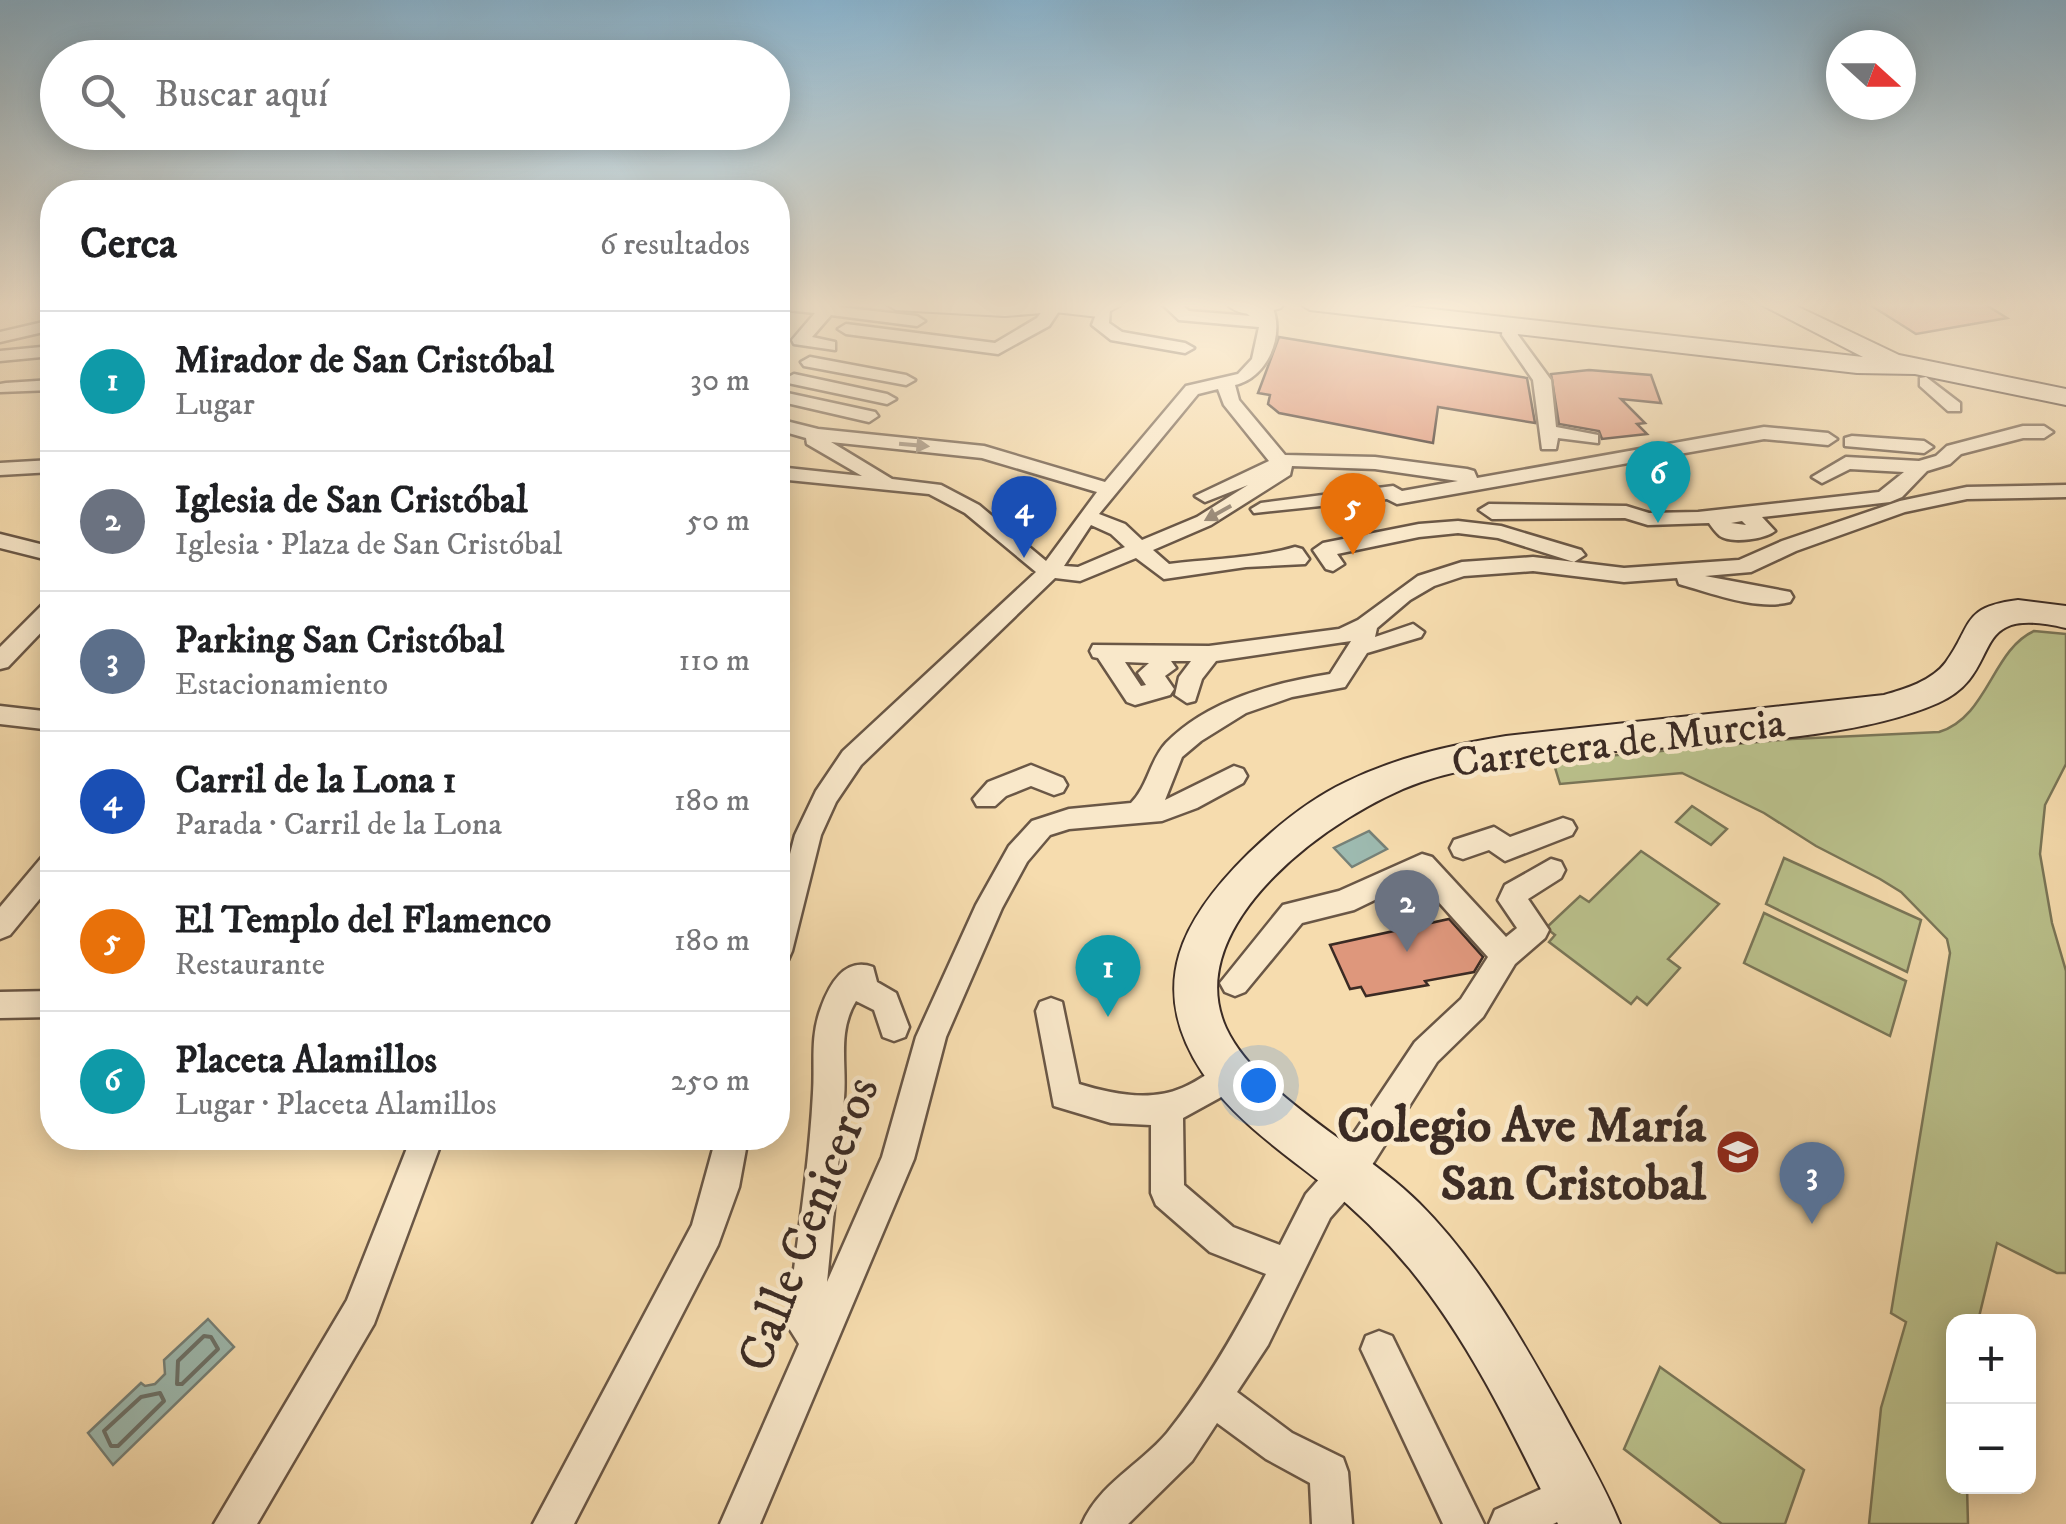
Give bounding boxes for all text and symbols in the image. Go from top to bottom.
north arrow [1826,30,1916,120]
search box [40,40,790,150]
icon: search [75,68,130,123]
text: Buscar aquí [155,71,328,119]
text: Cerca [80,219,177,271]
text: 6 resultados [600,225,750,265]
text: Mirador de San Cristóbal [175,337,554,385]
text: 1 [107,361,118,401]
text: 30 m [690,361,750,401]
text: Lugar [175,385,255,425]
one-way arrow [898,438,930,454]
pin: 6 [1626,440,1690,523]
pin: 5 [1320,472,1386,555]
pin: 4 [992,476,1056,558]
text: Iglesia de San Cristóbal [175,477,528,525]
text: 2 [105,501,120,541]
text: 50 m [686,501,750,541]
one-way arrow [1204,504,1232,522]
text: Iglesia · Plaza de San Cristóbal [175,525,562,565]
text: Parking San Cristóbal [175,617,504,665]
text: 3 [107,641,118,681]
text: 110 m [678,641,750,681]
text: Estacionamiento [175,665,388,705]
street label: Carretera de Murcia [1449,698,1788,790]
text: Carril de la Lona 1 [175,757,457,805]
text: 4 [103,781,122,821]
text: 180 m [674,781,750,821]
text: Parada · Carril de la Lona [175,805,502,845]
pin: 2 [1374,870,1440,952]
text: El Templo del Flamenco [175,897,551,945]
text: 5 [105,921,120,961]
text: 180 m [674,921,750,961]
pin: 1 [1076,934,1140,1017]
text: Restaurante [175,945,325,985]
text: Placeta Alamillos [175,1037,437,1085]
your location [1233,1060,1284,1111]
text: 6 [104,1061,121,1101]
text: 250 m [670,1061,750,1101]
street label: Calle Ceniceros [724,1068,894,1381]
text: Lugar · Placeta Alamillos [175,1085,497,1125]
place label: Colegio Ave María San Cristobal [1337,1095,1707,1216]
school or university icon: Colegio Ave María San Cristobal [1715,1129,1761,1175]
pin: 3 [1780,1142,1844,1224]
map controls [1946,1314,2036,1494]
button: + [1946,1314,2036,1404]
button: − [1946,1404,2036,1494]

